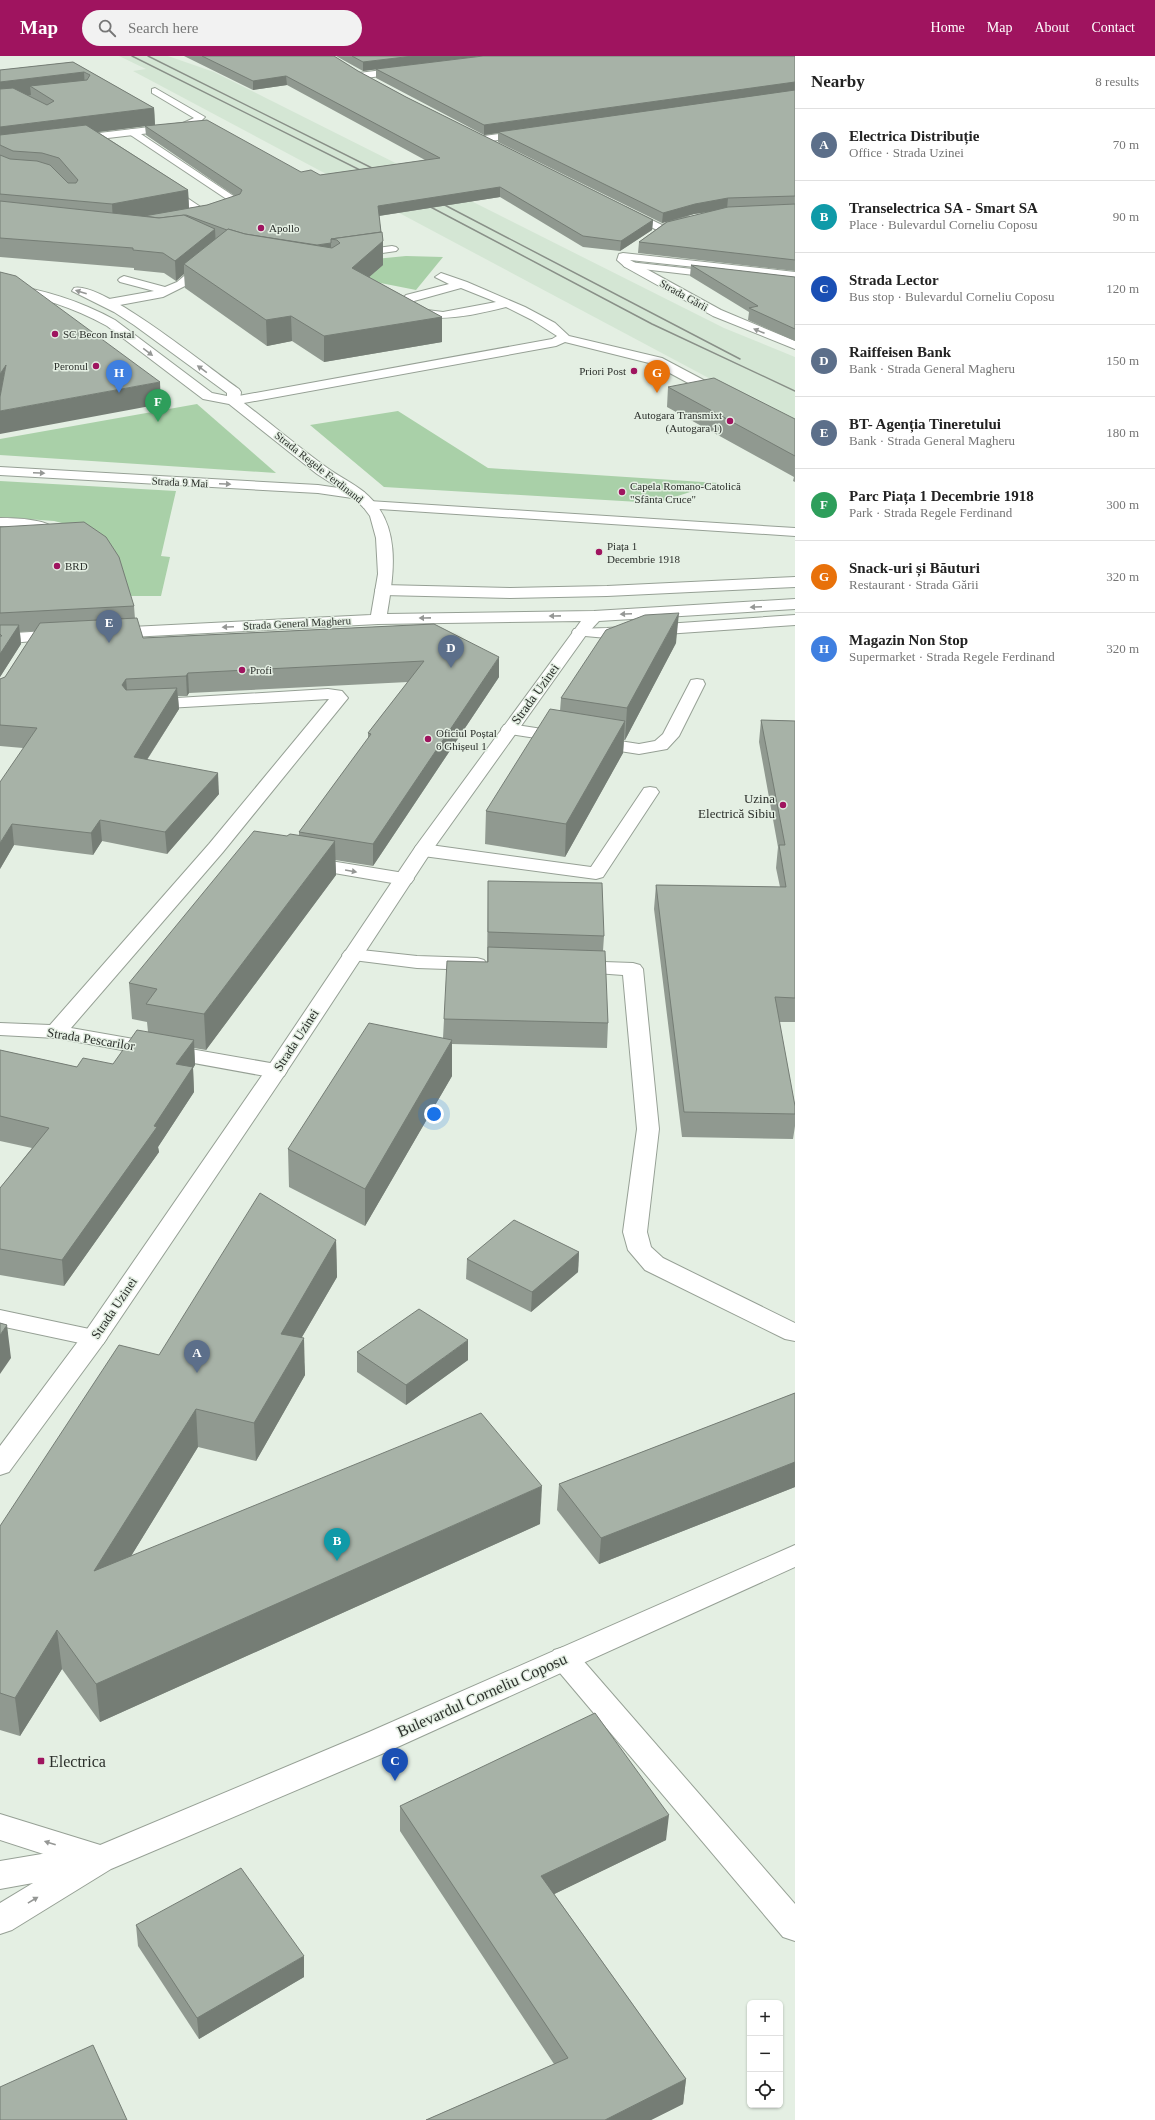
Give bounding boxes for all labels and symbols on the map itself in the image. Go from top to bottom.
place label: Apollo [269,222,300,234]
marker: Apollo [256,223,266,233]
street label: Strada Gării [658,277,710,313]
one-way arrow [75,289,87,295]
one-way arrow [752,327,764,333]
place label: SC Becon Instal [63,328,135,340]
marker: SC Becon Instal [50,329,60,339]
one-way arrow [143,347,154,356]
place label: Peronul [54,360,88,372]
pin: H [106,360,132,393]
pin: G [644,360,670,393]
marker: Peronul [91,361,101,371]
one-way arrow [197,365,207,373]
place label: Priori Post [579,365,626,377]
marker: Priori Post [629,366,639,376]
pin: F [145,389,171,422]
place label: Autogara Transmixt (Autogara 1) [634,409,722,435]
marker: Autogara Transmixt (Autogara 1) [725,416,735,426]
street label: Strada Regele Ferdinand [272,429,366,506]
one-way arrow [33,470,45,477]
street label: Strada 9 Mai [151,475,209,489]
place label: Capela Romano-Catolică "Sfânta Cruce" [630,480,741,505]
one-way arrow [219,481,231,488]
marker: Capela Romano-Catolică "Sfânta Cruce" [617,487,627,497]
place label: Piața 1 Decembrie 1918 [607,540,680,565]
marker: Piața 1 Decembrie 1918 [594,547,604,557]
place label: BRD [65,560,88,572]
marker: BRD [52,561,62,571]
one-way arrow [750,603,762,610]
pin: E [96,610,122,643]
one-way arrow [619,611,632,617]
one-way arrow [548,613,561,619]
street label: Strada General Magheru [243,614,352,632]
one-way arrow [418,615,431,621]
one-way arrow [222,623,234,630]
pin: D [438,635,464,668]
street label: Strada Uzinei [508,661,562,727]
place label: Profi [250,664,272,676]
marker: Profi [237,665,247,675]
place label: Oficiul Poștal 6 Ghișeul 1 [436,727,497,752]
marker: Oficiul Poștal 6 Ghișeul 1 [423,734,433,744]
place label: Uzina Electrică Sibiu [698,791,775,821]
marker: Uzina Electrică Sibiu [778,800,788,810]
one-way arrow [345,868,357,874]
street label: Strada Uzinei [270,1006,322,1074]
street label: Strada Pescarilor [46,1025,137,1053]
your location [424,1104,444,1124]
street label: Strada Uzinei [88,1274,140,1342]
pin: A [184,1340,210,1373]
pin: B [324,1528,350,1561]
street label: Bulevardul Corneliu Coposu [395,1650,570,1741]
pin: C [382,1748,408,1781]
place label: Electrica [49,1753,106,1770]
marker: Electrica [36,1756,46,1766]
one-way arrow [44,1840,56,1846]
one-way arrow [27,1896,39,1903]

